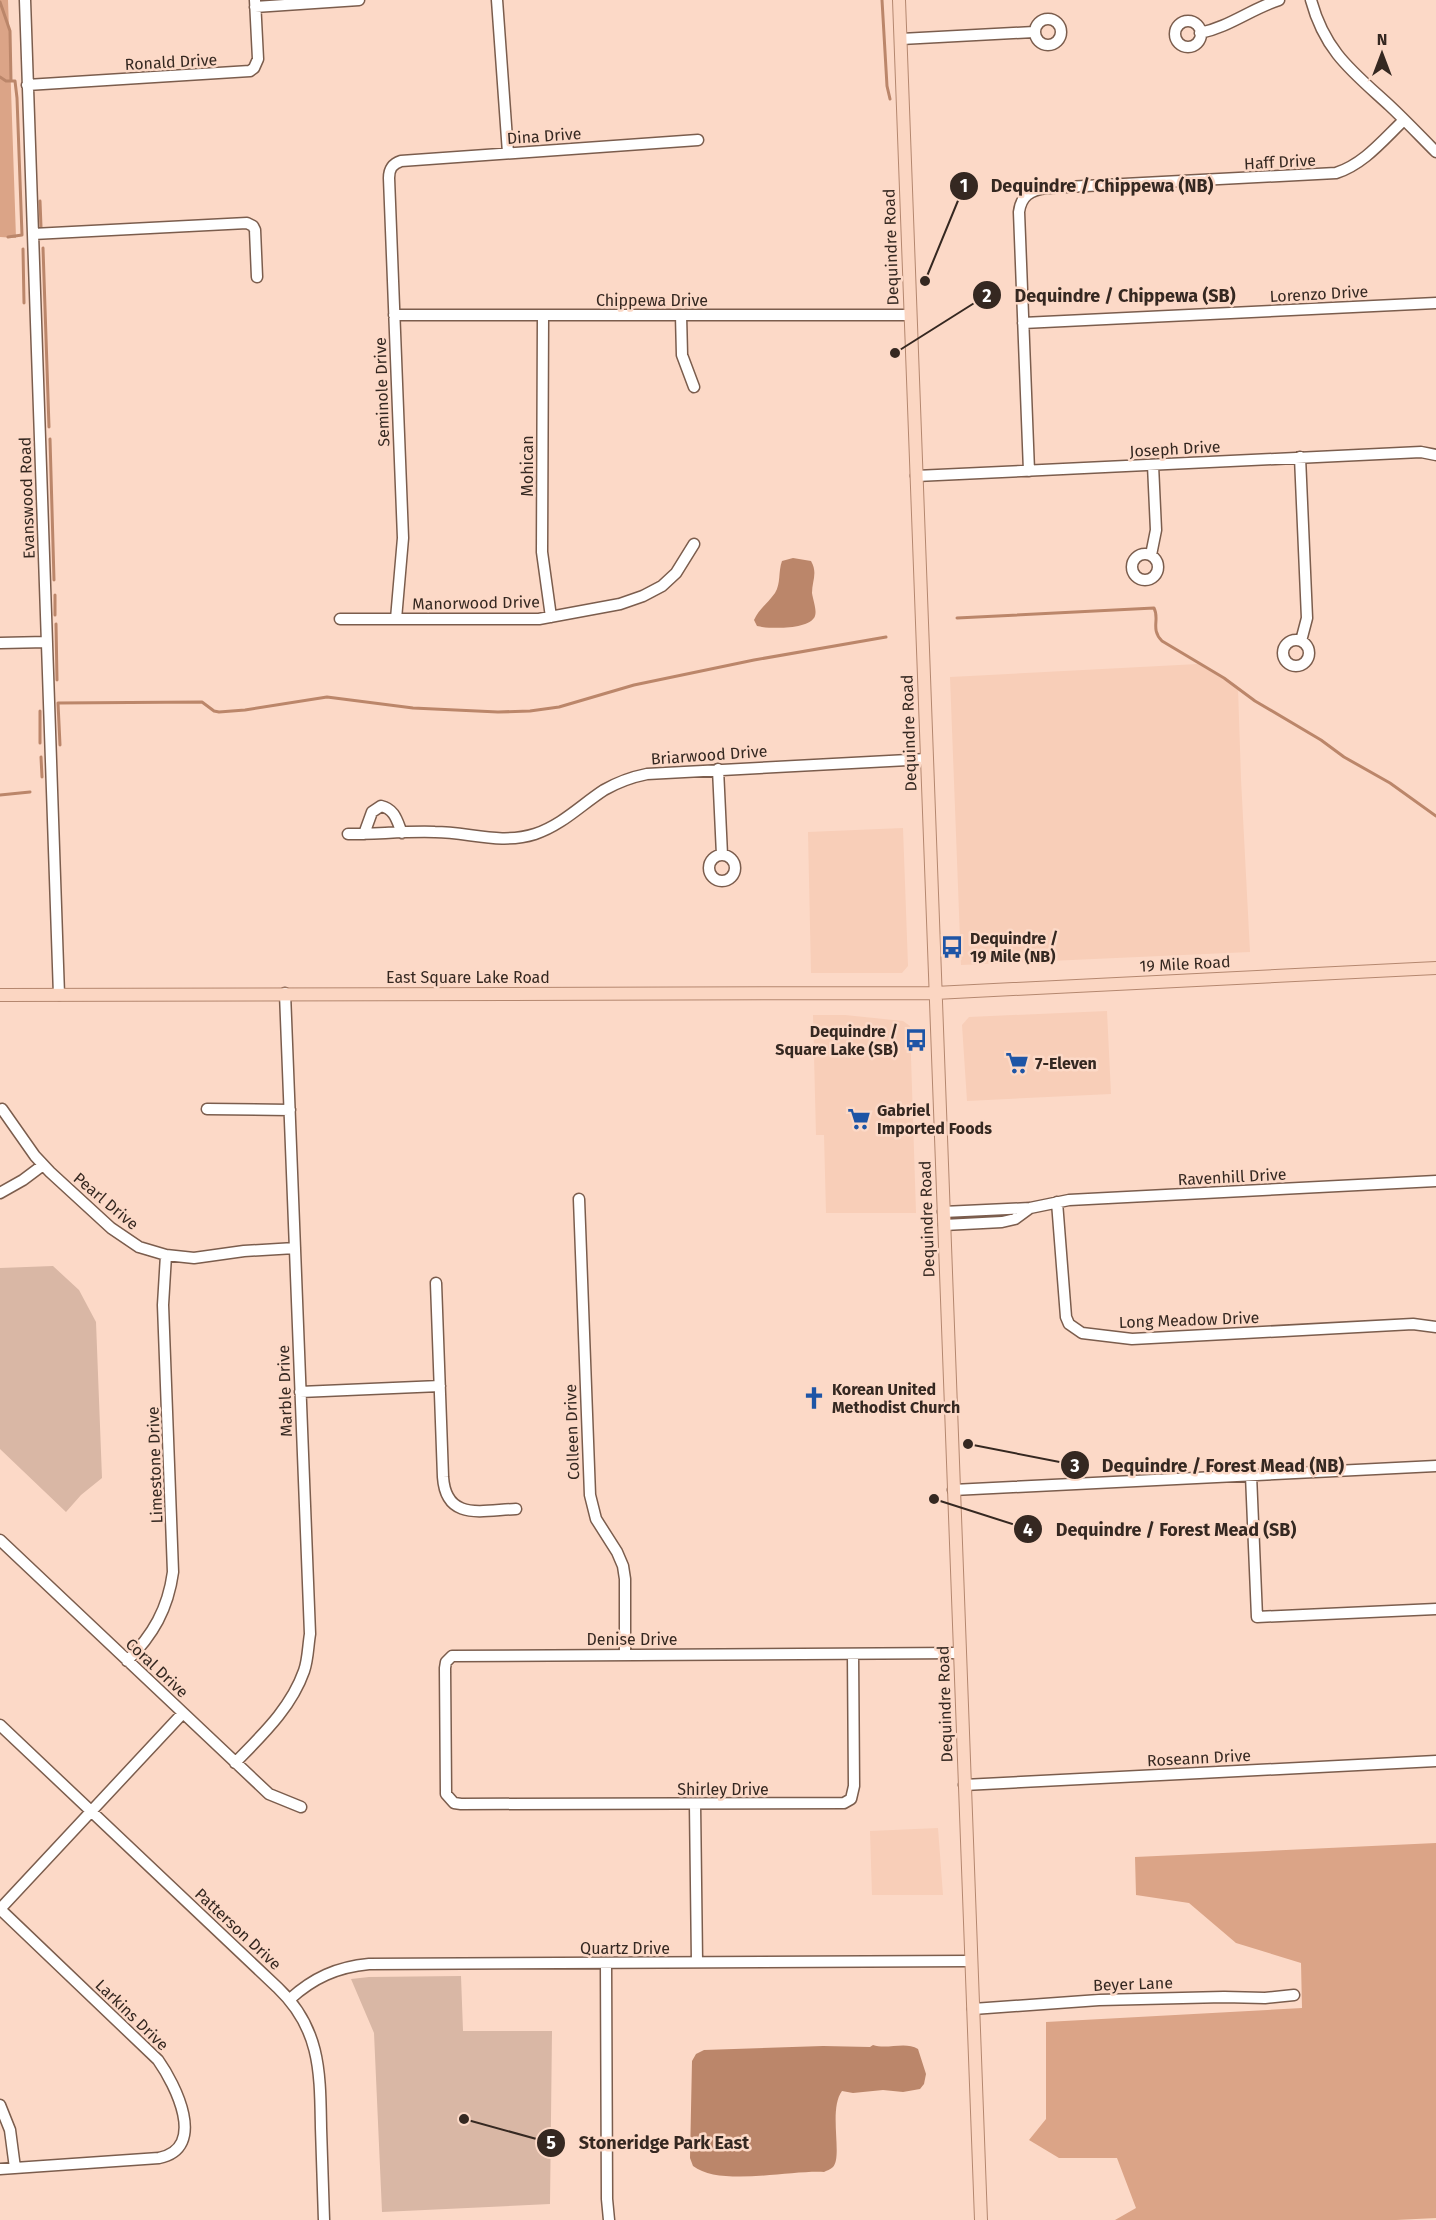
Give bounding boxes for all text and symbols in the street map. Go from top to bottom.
north arrow [1352,24,1412,84]
text: N [1377,30,1387,49]
street label: Ronald Drive [124,50,218,74]
street label: Dina Drive [506,124,582,148]
street label: Haff Drive [1244,151,1316,173]
callout: Dequindre / Chippewa (NB) [949,168,1226,204]
text: 1 [960,175,968,197]
text: Dequindre / Chippewa (NB) [991,175,1213,197]
street label: Dequindre Road [879,188,903,306]
callout: Dequindre / Chippewa (SB) [972,277,1247,313]
street label: Lorenzo Drive [1269,282,1369,306]
text: 2 [982,285,992,307]
text: Dequindre / Chippewa (SB) [1014,285,1236,307]
street label: Chippewa Drive [596,291,708,310]
street label: Seminole Drive [371,337,393,447]
street label: Mohican [518,435,537,497]
street label: Evanswood Road [15,437,39,559]
street label: Joseph Drive [1129,437,1221,461]
street label: Manorwood Drive [412,592,540,614]
street label: Dequindre Road [897,674,921,792]
street label: Briarwood Drive [650,741,768,769]
place label: Dequindre / 19 Mile (NB) [970,929,1058,966]
bus stop icon: Dequindre / 19 Mile (NB) [939,934,965,960]
street label: 19 Mile Road [1139,952,1231,976]
street label: East Square Lake Road [386,968,550,987]
place label: Dequindre / Square Lake (SB) [775,1022,898,1059]
bus stop icon: Dequindre / Square Lake (SB) [903,1027,929,1053]
supermarket icon: 7-Eleven [1004,1050,1030,1076]
place label: 7-Eleven [1035,1054,1097,1073]
place label: Gabriel Imported Foods [877,1101,992,1138]
supermarket icon: Gabriel Imported Foods [846,1106,872,1132]
street label: Dequindre Road [915,1160,939,1278]
street label: Ravenhill Drive [1177,1165,1287,1189]
street label: Pearl Drive [70,1168,142,1234]
street label: Long Meadow Drive [1118,1308,1260,1332]
street label: Marble Drive [274,1345,296,1437]
place label: Korean United Methodist Church [832,1380,960,1417]
street label: Colleen Drive [561,1384,583,1480]
church icon: Korean United Methodist Church [801,1385,827,1411]
street label: Limestone Drive [143,1406,167,1524]
callout: Dequindre / Forest Mead (NB) [1060,1447,1356,1483]
text: 3 [1069,1455,1080,1477]
text: Dequindre / Forest Mead (NB) [1102,1455,1344,1477]
callout: Dequindre / Forest Mead (SB) [1013,1511,1308,1547]
text: 4 [1023,1519,1033,1541]
text: Dequindre / Forest Mead (SB) [1056,1519,1296,1541]
street label: Denise Drive [587,1630,677,1649]
street label: Coral Drive [122,1634,192,1702]
street label: Dequindre Road [933,1645,957,1763]
street label: Roseann Drive [1147,1746,1251,1770]
street label: Shirley Drive [677,1780,769,1799]
street label: Patterson Drive [191,1884,285,1974]
street label: Quartz Drive [580,1939,670,1958]
street label: Beyer Lane [1093,1973,1173,1995]
street label: Larkins Drive [92,1976,172,2054]
callout: Stoneridge Park East [536,2125,761,2161]
text: 5 [546,2132,556,2154]
text: Stoneridge Park East [579,2132,750,2154]

